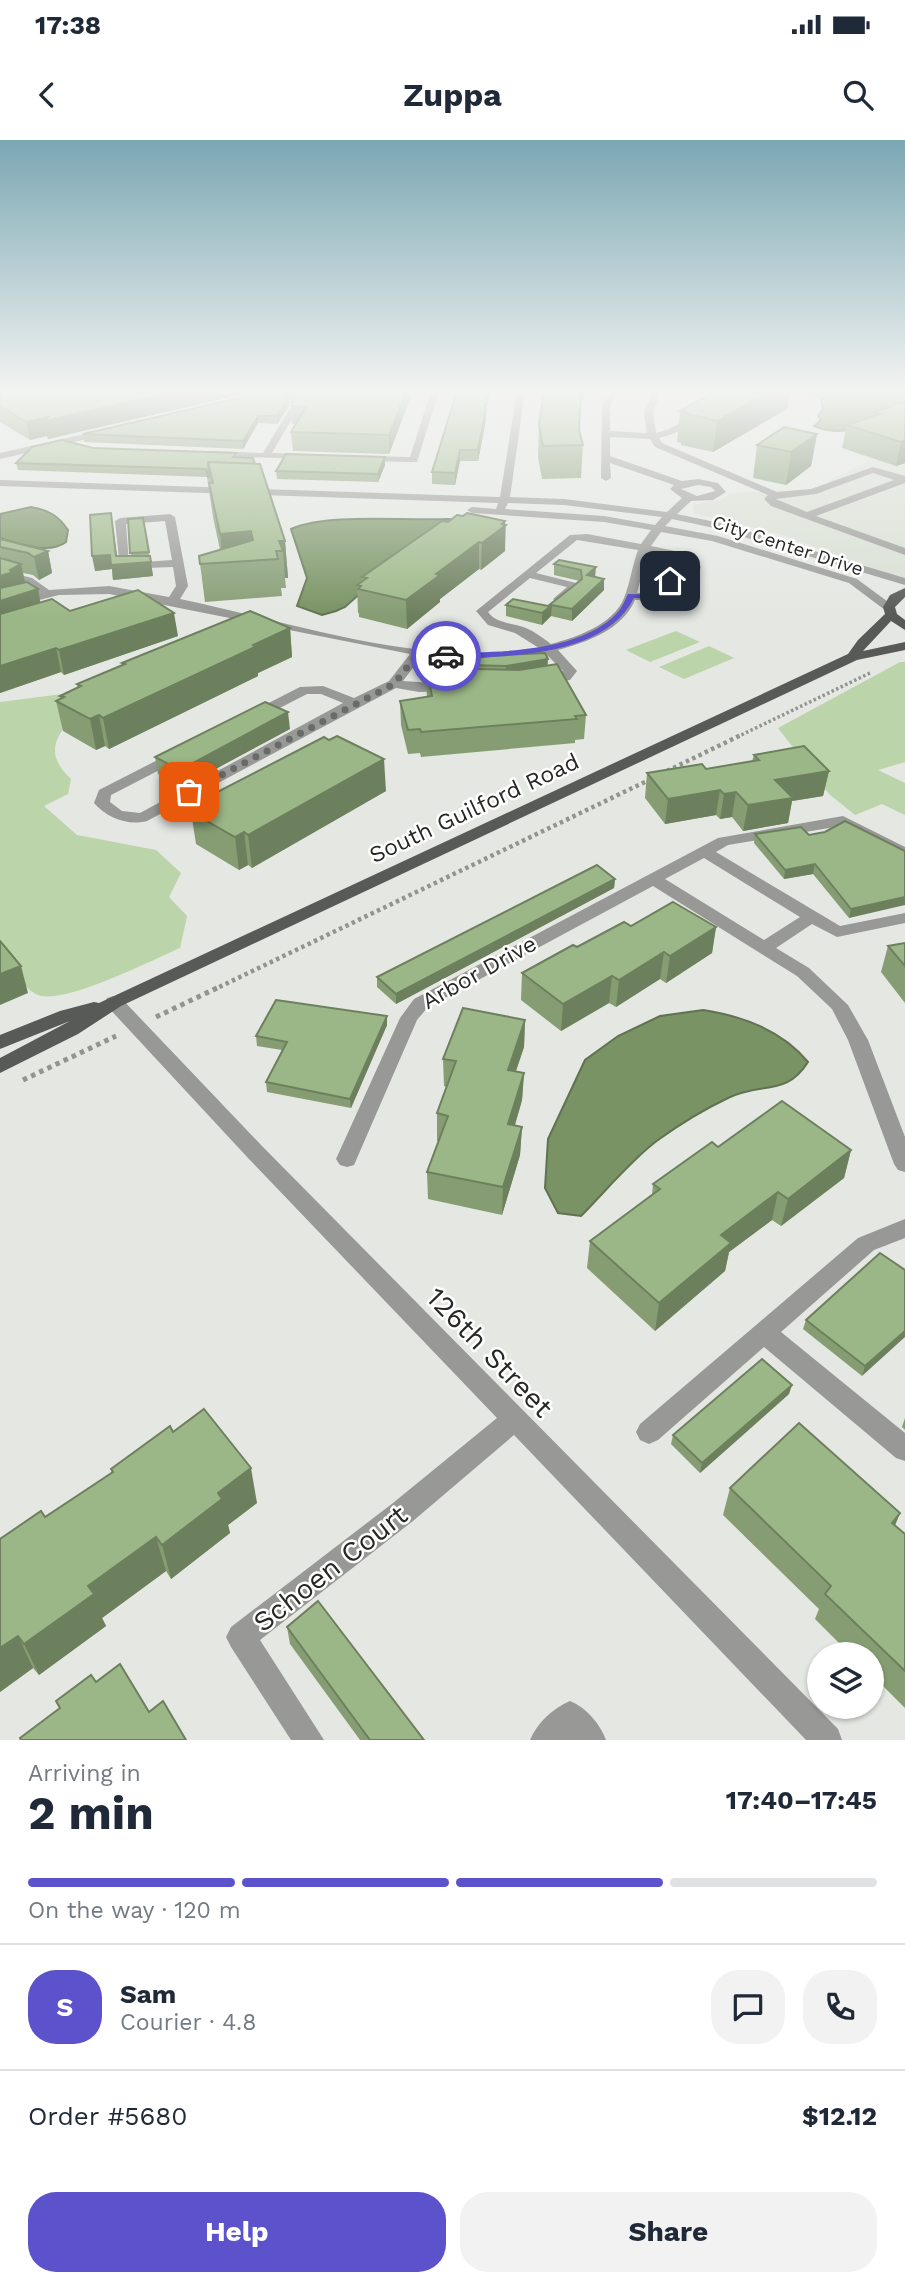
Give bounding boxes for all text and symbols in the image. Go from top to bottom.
text: 17:38 [35,10,101,40]
icon: back [28,76,66,114]
text: Zuppa [403,76,502,114]
icon: search [839,76,877,114]
street label: City Center Drive [709,510,866,581]
pin [640,551,700,611]
icon: home [651,562,689,600]
courier [411,621,481,691]
icon: car [427,637,465,675]
street label: South Guilford Road [365,748,583,869]
pin [159,762,219,822]
icon: bag [170,773,208,811]
street label: Arbor Drive [417,930,541,1015]
street label: 126th Street [420,1281,560,1424]
street label: Schoen Court [247,1498,414,1639]
map controls [807,1642,884,1719]
button: layers [807,1642,884,1719]
text: Arriving in [28,1760,141,1787]
text: 17:40–17:45 [726,1785,877,1815]
text: 2 min [28,1786,154,1840]
text: On the way · 120 m [28,1897,241,1924]
button: chat [711,1970,785,2044]
button: phone [803,1970,877,2044]
text: Sam [120,1979,176,2009]
text: S [57,1992,73,2022]
text: Courier · 4.8 [120,2009,256,2036]
text: Order #5680 [28,2101,187,2131]
text: $12.12 [802,2101,877,2131]
button: Help [28,2192,446,2272]
button: Share [460,2192,877,2272]

